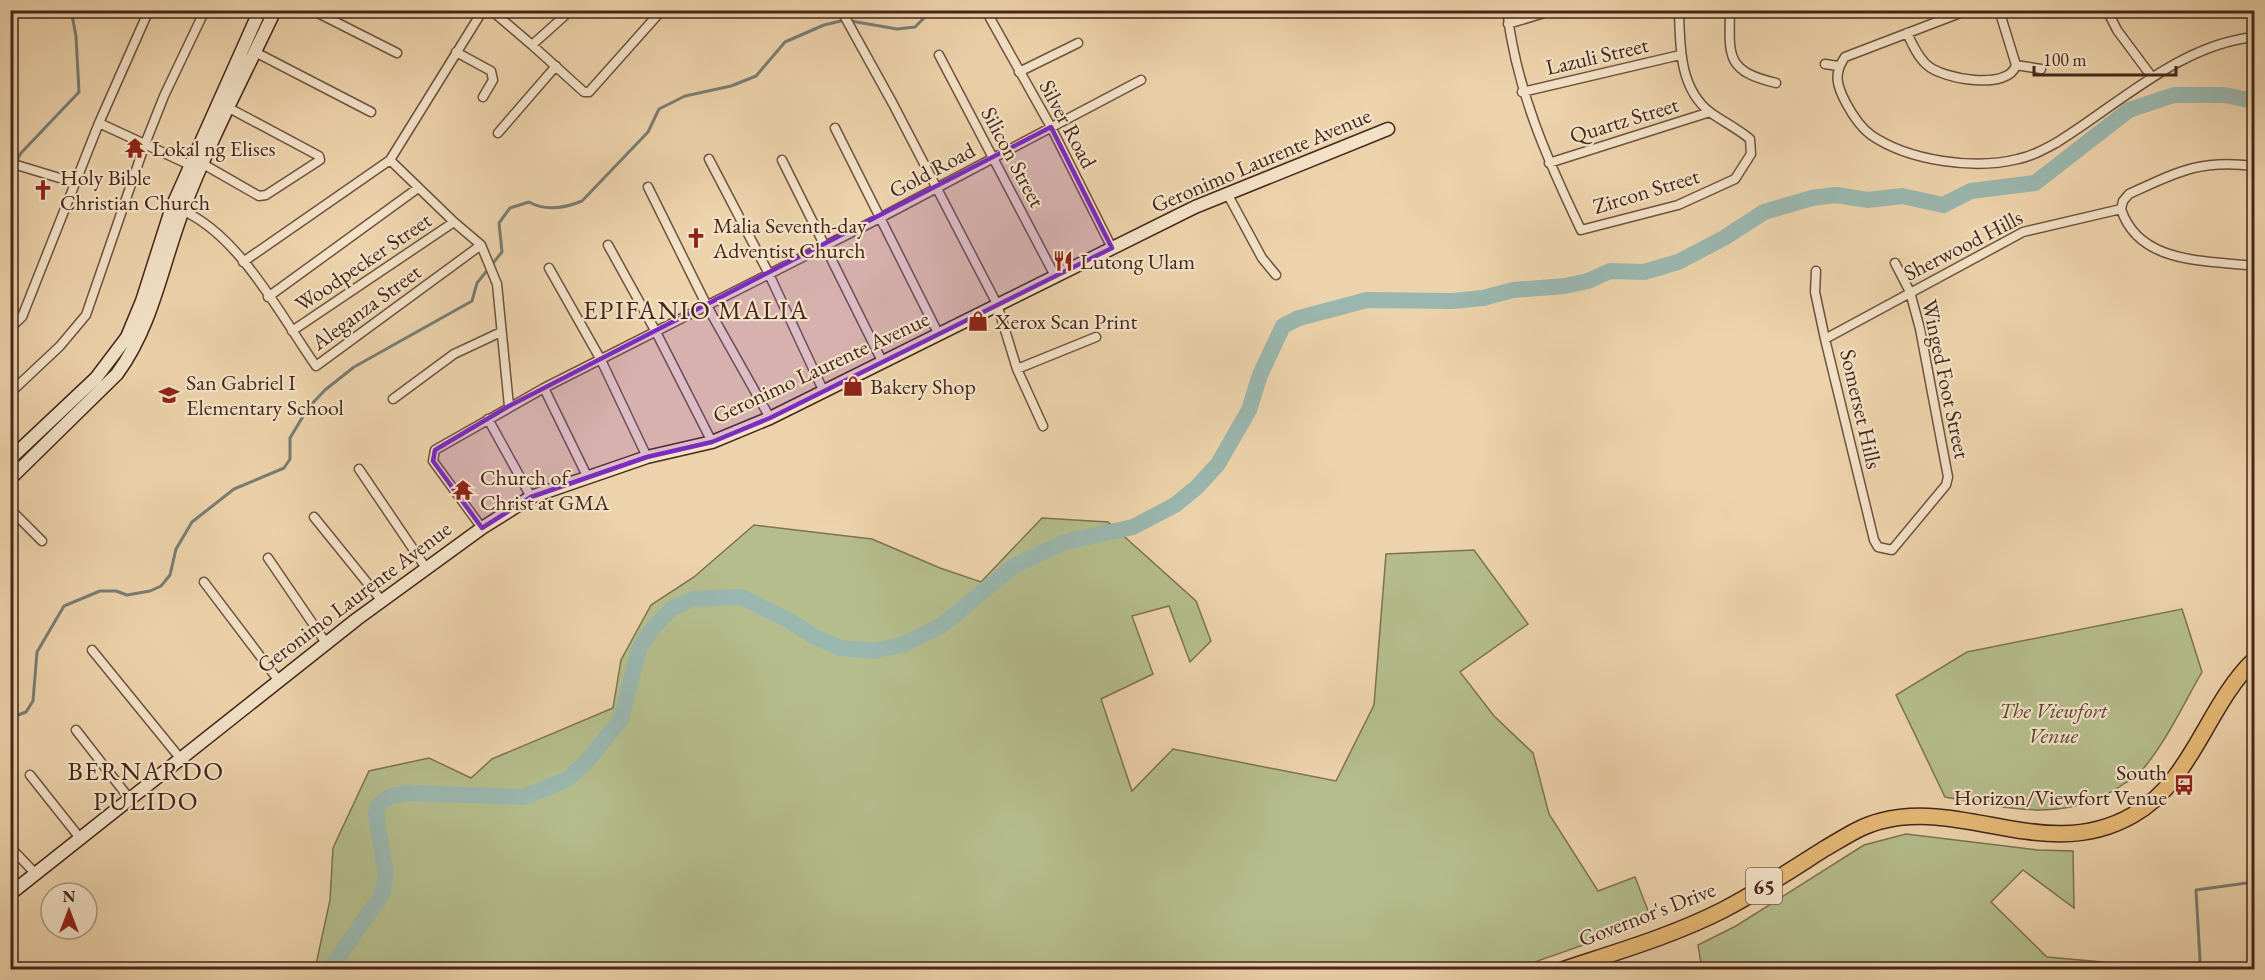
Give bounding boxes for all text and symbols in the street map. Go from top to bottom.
street label: Lazuli Street [1543,30,1651,82]
scale bar [2034,39,2176,77]
text: 100 m [2043,48,2087,71]
street label: Silver Road [1033,75,1104,174]
street label: Quartz Street [1566,90,1682,150]
street label: Geronimo Laurente Avenue [1147,100,1376,219]
street label: Silicon Street [974,102,1052,212]
place label: Lokal ng Elises [152,134,276,163]
street label: Gold Road [884,135,981,205]
temple icon: Lokal ng Elises [123,136,147,160]
street label: Zircon Street [1589,161,1703,221]
place label: Holy Bible Christian Church [60,163,210,217]
church icon: Holy Bible Christian Church [31,178,55,202]
street label: Sherwood Hills [1898,203,2028,287]
street label: Woodpecker Street [289,206,437,318]
place label: Malia Seventh-day Adventist Church [712,211,867,265]
church icon: Malia Seventh-day Adventist Church [684,226,708,250]
place label: Lutong Ulam [1080,247,1195,276]
restaurant icon: Lutong Ulam [1051,249,1075,273]
street label: Aleganza Street [305,257,427,357]
district label: EPIFANIO MALIA [583,293,809,327]
street label: Winged Foot Street [1915,297,1977,461]
street label: Geronimo Laurente Avenue [708,304,934,430]
place label: Xerox Scan Print [994,307,1138,336]
shop icon: Xerox Scan Print [966,309,990,333]
street label: Somerset Hills [1833,346,1889,472]
place label: San Gabriel I Elementary School [186,368,344,422]
place label: Bakery Shop [870,372,976,401]
shop icon: Bakery Shop [841,374,865,398]
school or university icon: San Gabriel I Elementary School [157,383,181,407]
place label: Church of Christ at GMA [480,463,610,517]
temple icon: Church of Christ at GMA [451,478,475,502]
street label: Geronimo Laurente Avenue [251,514,457,680]
park label: The Viewfort Venue [1999,696,2109,750]
district label: BERNARDO PULIDO [67,754,225,818]
place label: South Horizon/Viewfort Venue [1954,758,2167,812]
bus stop icon: South Horizon/Viewfort Venue [2172,773,2196,797]
road number: 65 [1746,868,1782,904]
street label: Governor's Drive [1574,874,1720,953]
north arrow [39,881,99,941]
text: N [63,886,76,907]

